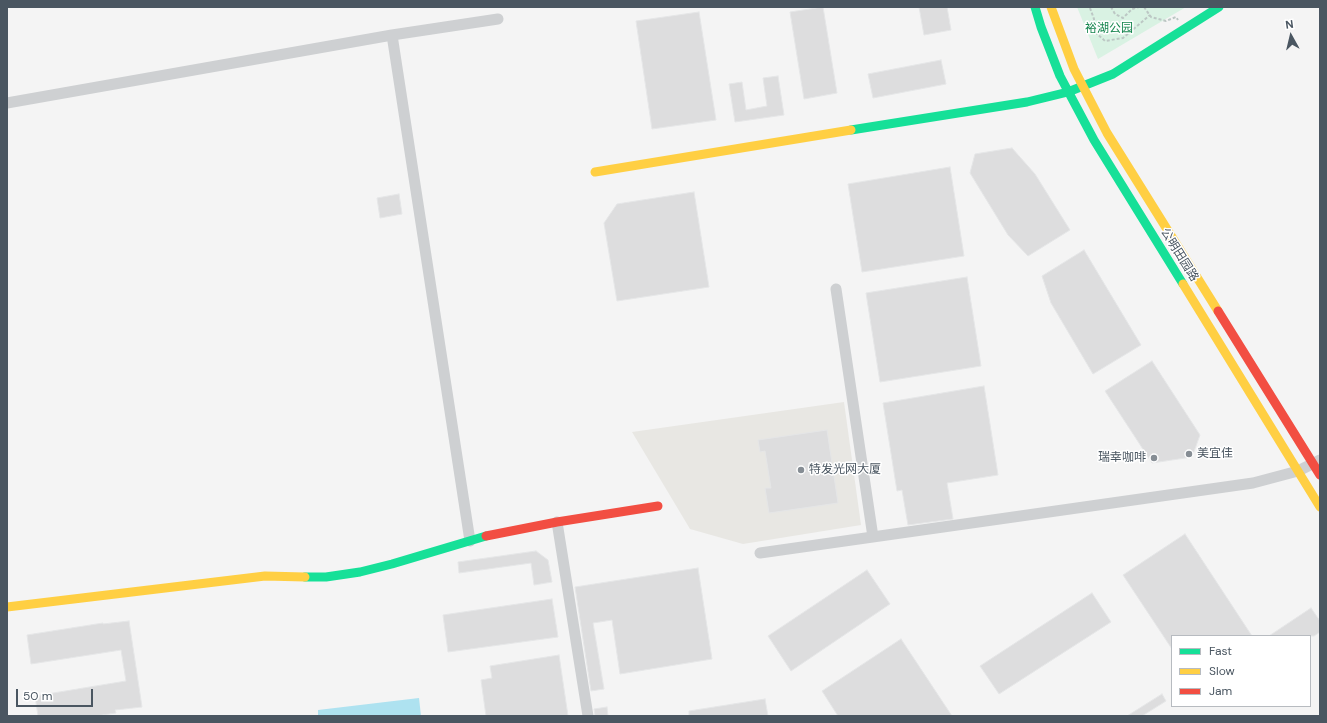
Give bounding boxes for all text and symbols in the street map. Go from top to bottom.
north arrow [1271,16,1311,56]
text: N [1284,17,1294,32]
park label: 裕湖公园 [1085,22,1133,36]
street label: 公明田园路 [1157,226,1201,284]
place label: 美宜佳 [1197,447,1233,461]
marker: 美宜佳 [1184,449,1194,459]
place label: 瑞幸咖啡 [1098,451,1146,465]
marker: 瑞幸咖啡 [1149,453,1159,463]
place label: 特发光网大厦 [809,463,881,477]
marker: 特发光网大厦 [796,465,806,475]
legend [1171,635,1311,707]
text: Fast [1209,643,1232,659]
text: Slow [1209,663,1235,679]
scale bar [18,681,95,707]
text: Jam [1209,683,1232,699]
text: 50 m [23,688,52,704]

